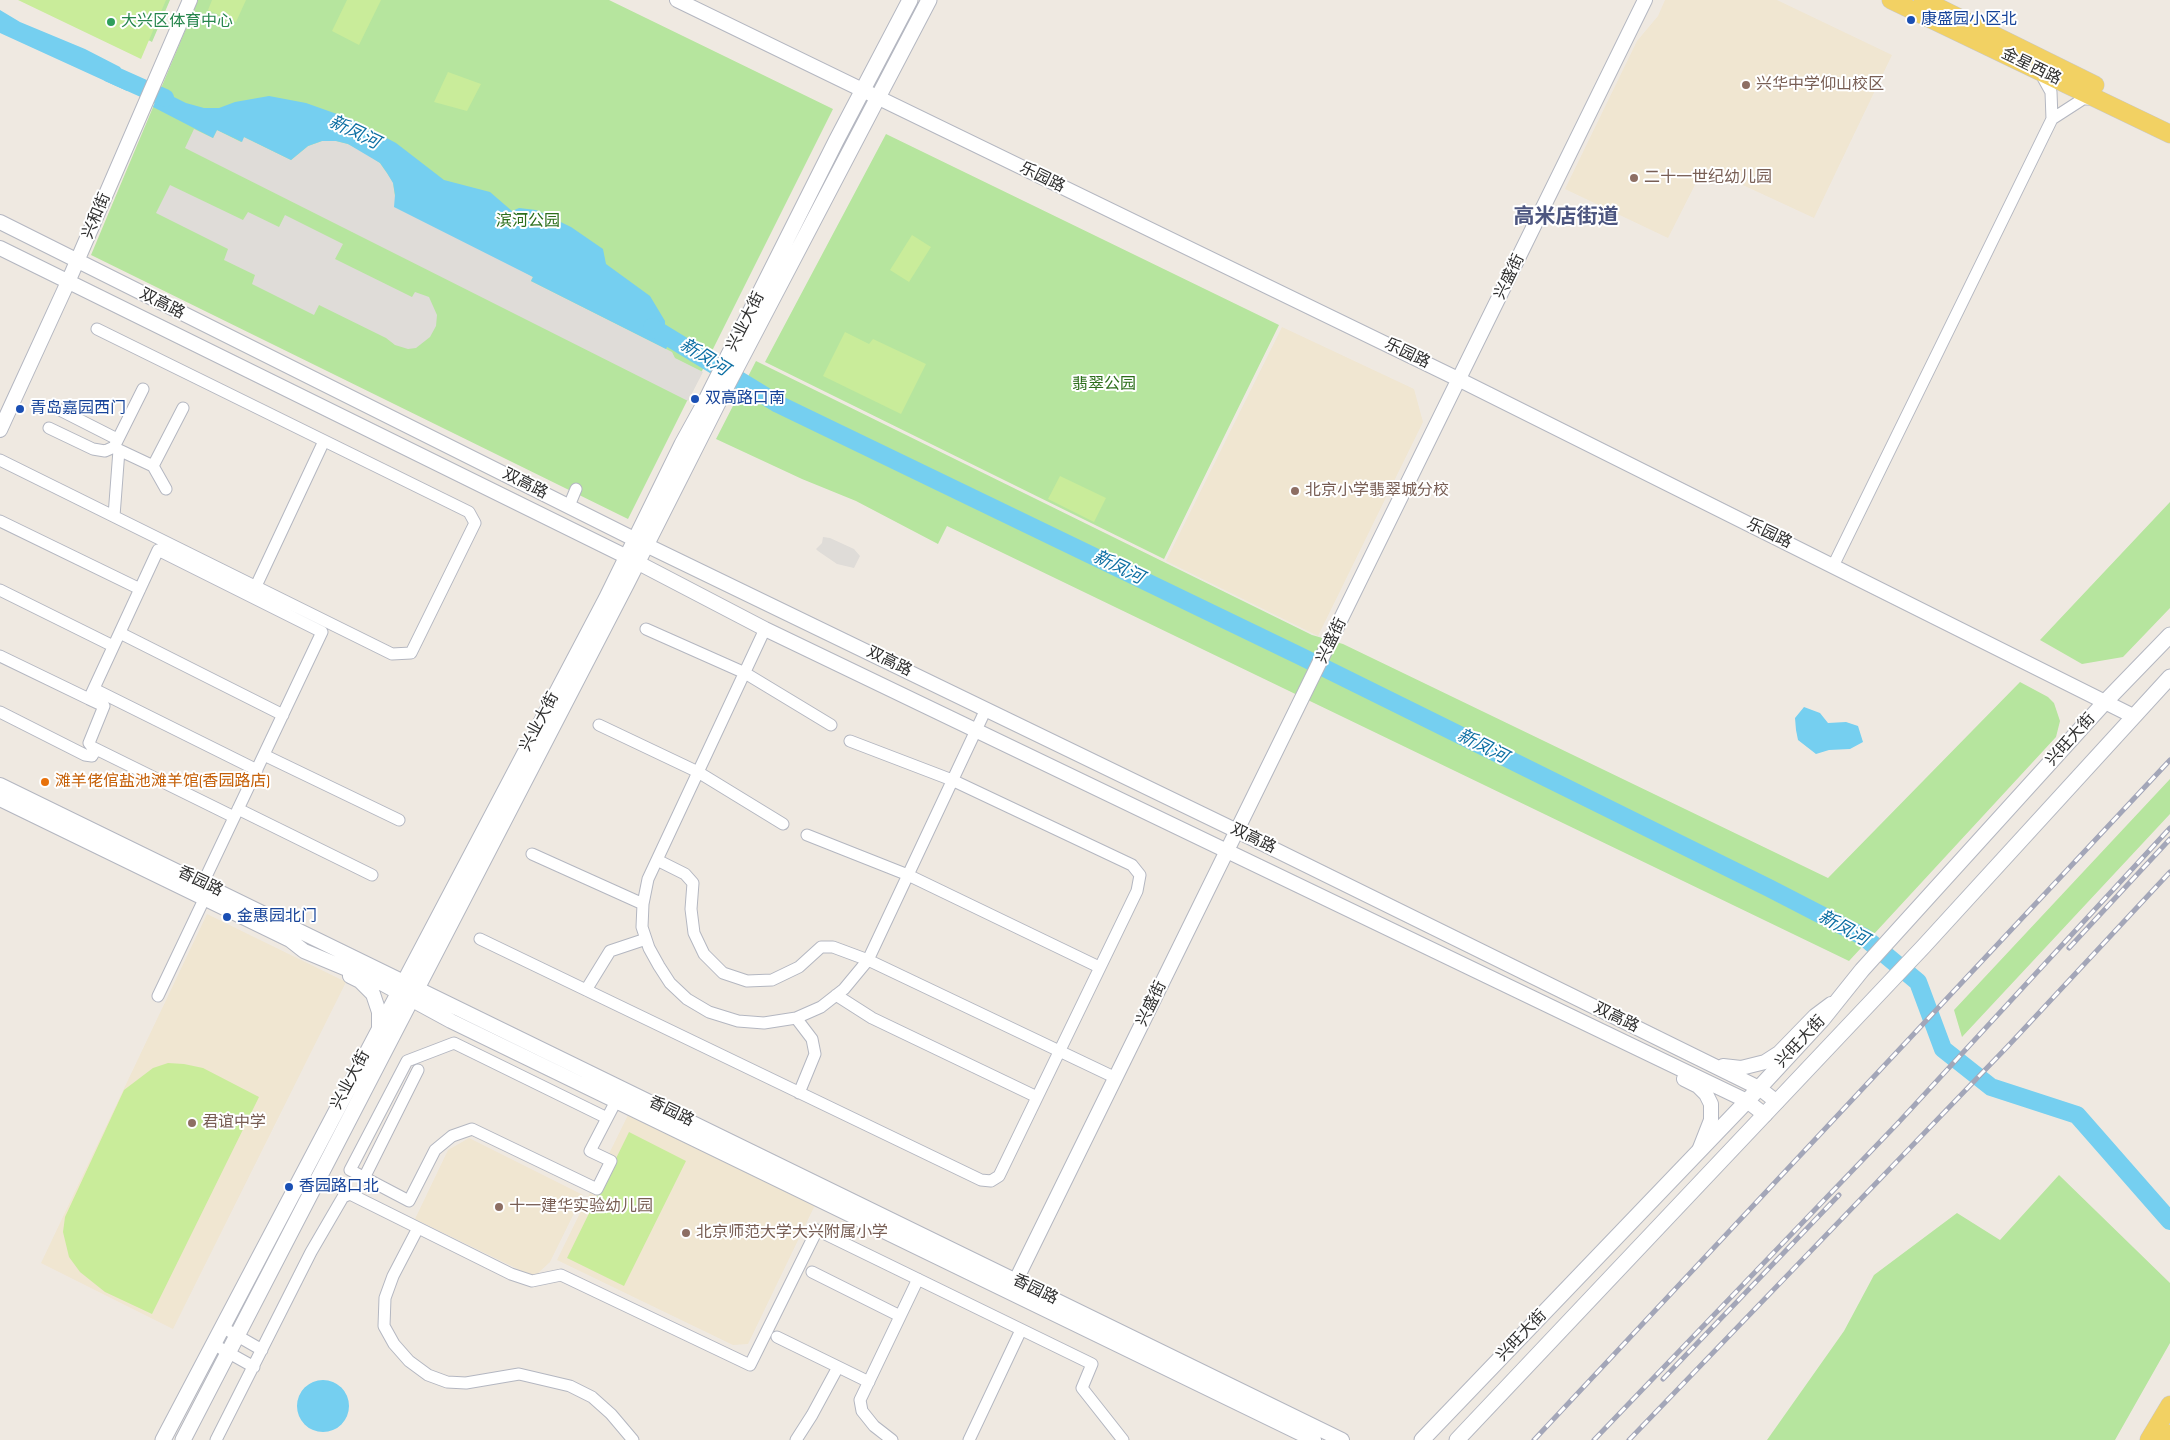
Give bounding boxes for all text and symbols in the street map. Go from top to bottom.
place label: 康盛园小区北 [1921,10,2017,30]
place label: 大兴区体育中心 [121,12,233,32]
marker: 康盛园小区北 [1905,14,1917,26]
marker: 大兴区体育中心 [105,16,117,28]
street label: 金星西路 [1998,44,2064,90]
place label: 兴华中学仰山校区 [1756,75,1884,95]
marker: 兴华中学仰山校区 [1740,79,1752,91]
water label: 新凤河 [325,111,383,155]
street label: 乐园路 [1016,159,1068,197]
place label: 二十一世纪幼儿园 [1644,168,1772,188]
marker: 二十一世纪幼儿园 [1628,172,1640,184]
street label: 兴和街 [79,190,115,242]
district label: 高米店街道 [1514,205,1618,231]
park label: 滨河公园 [496,212,560,232]
street label: 兴盛街 [1491,251,1529,303]
street label: 双高路 [136,285,188,323]
street label: 兴业大街 [723,289,769,355]
water label: 新凤河 [675,335,733,381]
street label: 乐园路 [1381,335,1433,373]
park label: 翡翠公园 [1072,375,1136,395]
place label: 双高路口南 [705,389,785,409]
marker: 双高路口南 [689,393,701,405]
place label: 青岛嘉园西门 [30,399,126,419]
marker: 青岛嘉园西门 [14,403,26,415]
street label: 双高路 [499,465,551,503]
place label: 北京小学翡翠城分校 [1305,481,1449,501]
marker: 北京小学翡翠城分校 [1289,485,1301,497]
street label: 乐园路 [1743,515,1795,553]
water label: 新凤河 [1089,546,1147,590]
street label: 兴盛街 [1313,615,1351,667]
street label: 双高路 [863,643,915,681]
street label: 兴业大街 [517,689,563,755]
street label: 兴旺大街 [2042,710,2100,770]
water label: 新凤河 [1453,725,1511,769]
place label: 滩羊佬倌盐池滩羊馆(香园路店) [55,772,270,792]
marker: 滩羊佬倌盐池滩羊馆(香园路店) [39,776,51,788]
street label: 双高路 [1227,820,1279,858]
street label: 香园路 [174,863,226,901]
water label: 新凤河 [1814,906,1872,952]
place label: 金惠园北门 [237,907,317,927]
marker: 金惠园北门 [221,911,233,923]
street label: 兴盛街 [1133,978,1171,1030]
street label: 双高路 [1590,999,1642,1037]
street label: 兴旺大街 [1772,1012,1830,1072]
street label: 兴业大街 [328,1047,374,1113]
street label: 香园路 [645,1093,697,1131]
place label: 君谊中学 [202,1113,266,1133]
marker: 君谊中学 [186,1117,198,1129]
place label: 香园路口北 [299,1177,379,1197]
marker: 香园路口北 [283,1181,295,1193]
place label: 十一建华实验幼儿园 [509,1197,653,1217]
marker: 十一建华实验幼儿园 [493,1201,505,1213]
place label: 北京师范大学大兴附属小学 [696,1223,888,1243]
marker: 北京师范大学大兴附属小学 [680,1227,692,1239]
street label: 香园路 [1009,1271,1061,1309]
street label: 兴旺大街 [1493,1306,1551,1366]

